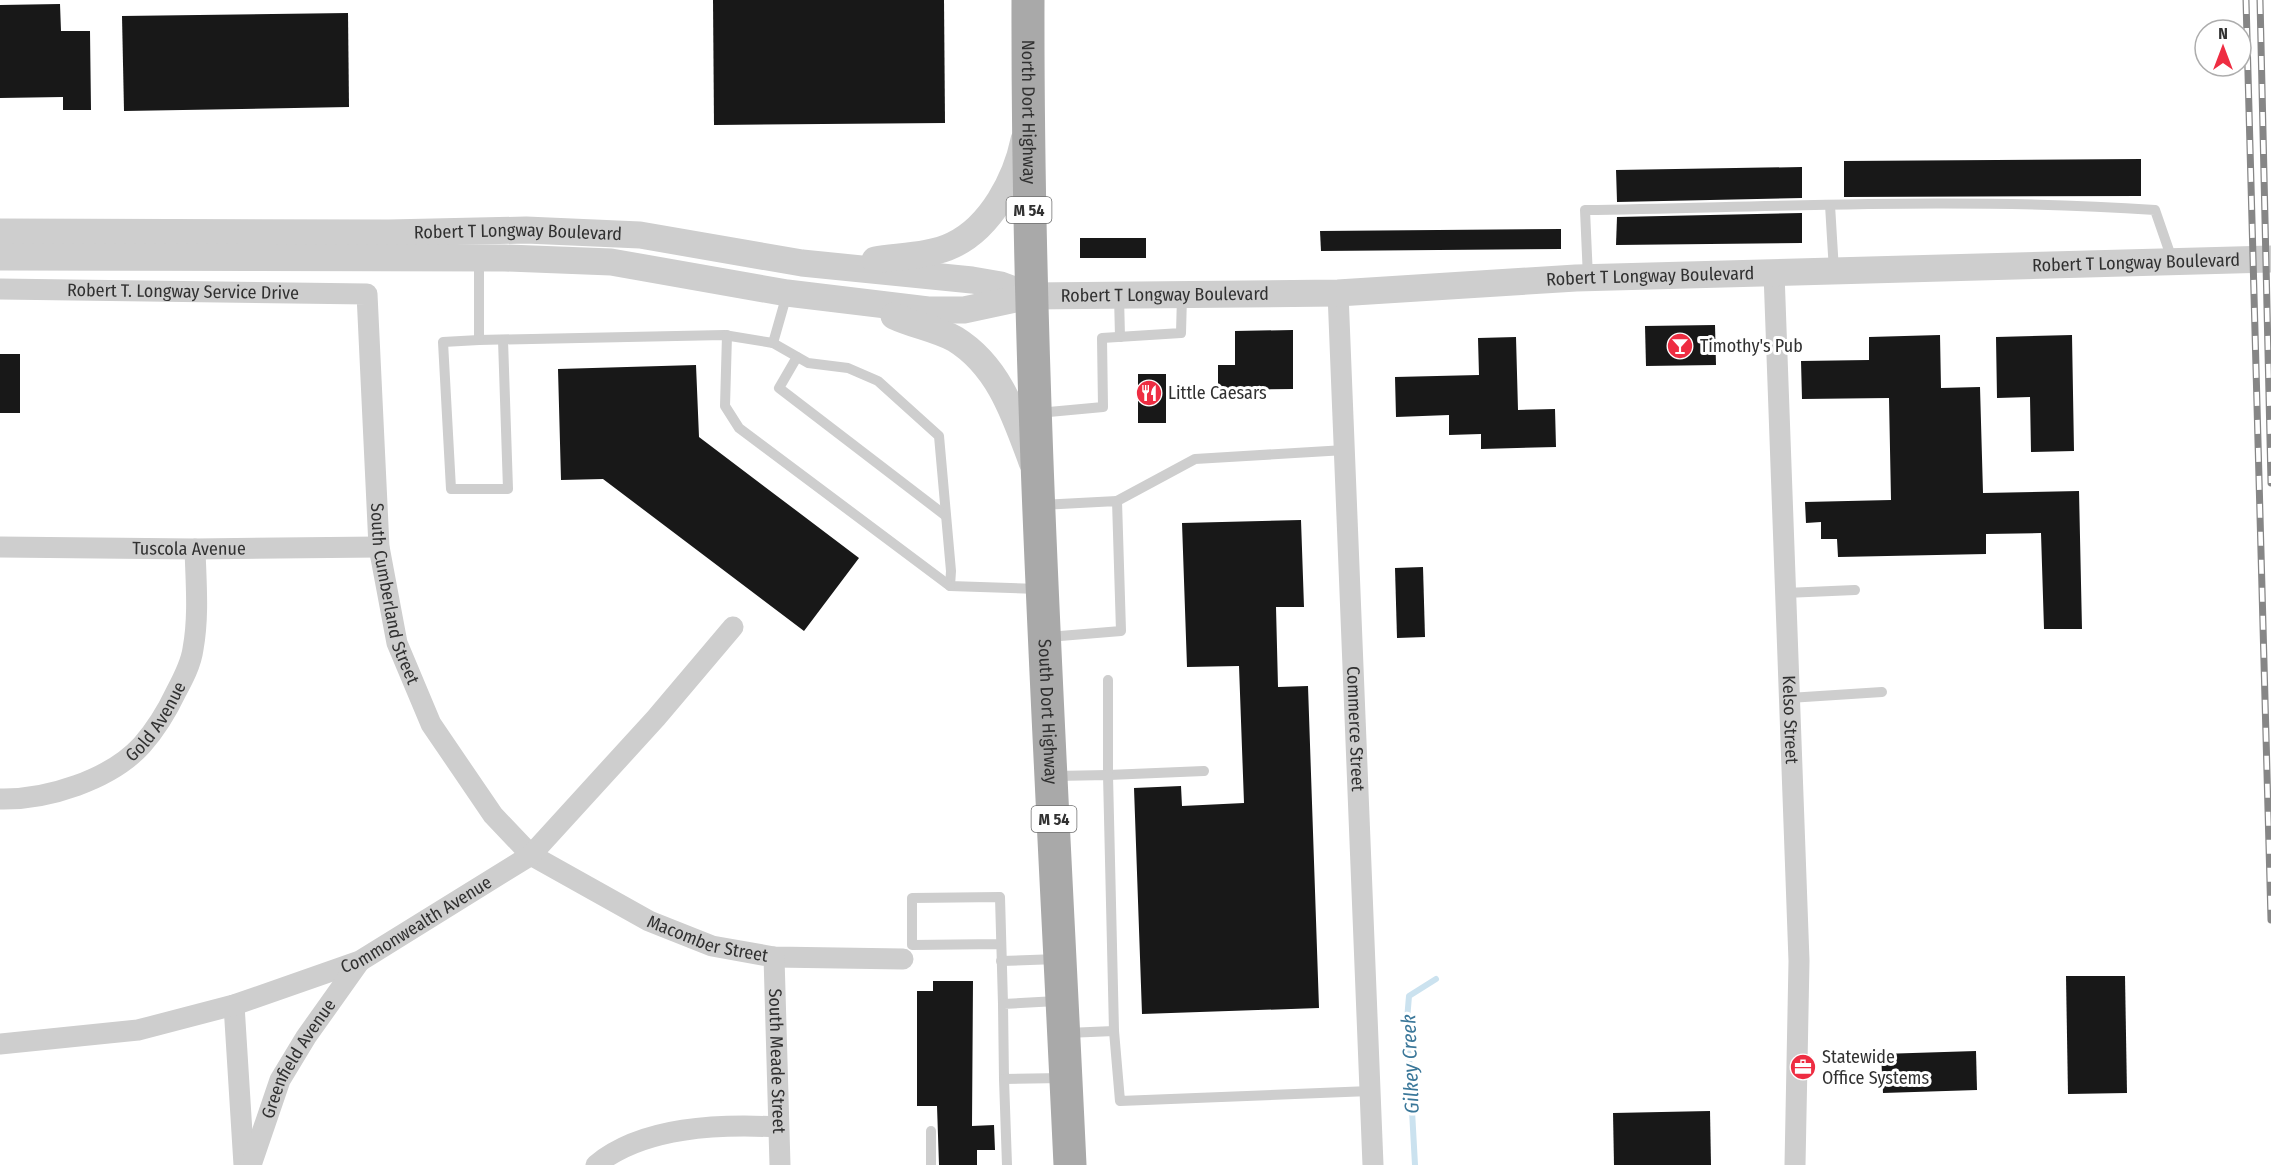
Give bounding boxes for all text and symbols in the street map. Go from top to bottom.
north arrow [2193,18,2253,78]
text: N [2218,24,2228,43]
street label: North Dort Highway [1017,40,1040,184]
road number: M 54 [1006,197,1052,223]
street label: Robert T Longway Boulevard [414,219,622,245]
street label: Robert T Longway Boulevard [2032,249,2240,277]
street label: Robert T Longway Boulevard [1546,262,1755,291]
street label: Robert T. Longway Service Drive [67,279,299,304]
street label: Robert T Longway Boulevard [1061,283,1269,307]
bar icon: Timothy's Pub [1665,331,1695,361]
place label: Timothy's Pub [1700,335,1803,357]
restaurant icon: Little Caesars [1134,378,1164,408]
place label: Little Caesars [1168,382,1267,404]
street label: South Cumberland Street [366,502,424,688]
street label: Tuscola Avenue [132,537,246,560]
street label: South Dort Highway [1033,639,1062,785]
street label: Commerce Street [1342,666,1369,792]
street label: Kelso Street [1778,675,1803,765]
street label: Gold Avenue [121,678,191,766]
road number: M 54 [1032,806,1076,832]
street label: Commonwealth Avenue [338,871,496,978]
street label: Macomber Street [644,910,770,967]
street label: South Meade Street [764,988,790,1134]
street label: Greenfield Avenue [257,995,341,1121]
water label: Gilkey Creek [1396,1014,1424,1114]
place label: Statewide Office Systems [1822,1046,1929,1089]
office icon: Statewide Office Systems [1788,1052,1818,1082]

